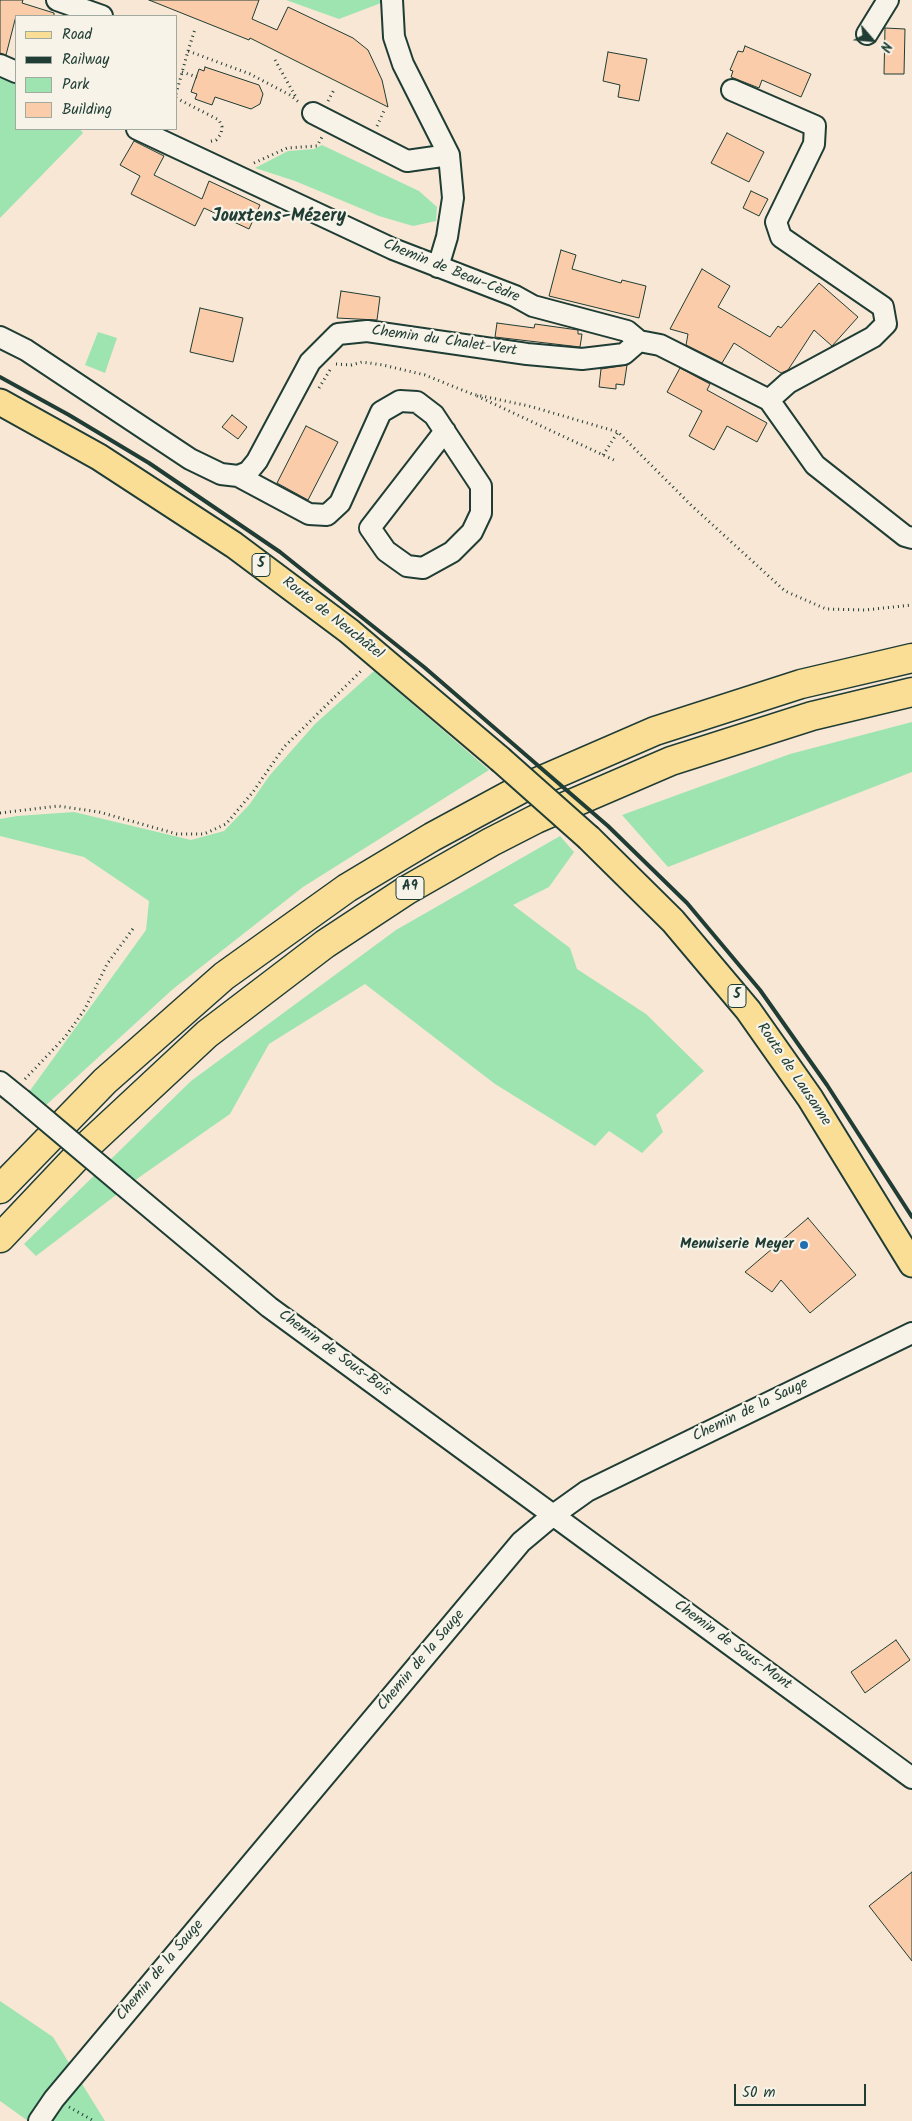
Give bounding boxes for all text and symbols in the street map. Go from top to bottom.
legend [15,15,178,130]
north arrow [847,15,897,65]
text: Road [62,23,92,47]
text: N [874,38,897,56]
text: Railway [62,48,109,72]
text: Park [62,73,89,97]
text: Building [62,98,112,122]
district label: Jouxtens-Mézery [212,207,346,229]
street label: Chemin de Beau-Cèdre [380,236,522,308]
street label: Chemin du Chalet-Vert [370,323,518,361]
road number: 5 [252,554,270,576]
street label: Route de Neuchâtel [278,574,386,664]
road number: A9 [396,876,424,900]
road number: 5 [728,984,746,1008]
street label: Route de Lausanne [752,1020,834,1130]
place label: Menuiserie Meyer [680,1236,794,1254]
marker: Menuiserie Meyer [798,1239,810,1251]
street label: Chemin de Sous-Bois [274,1307,394,1401]
street label: Chemin de la Sauge [690,1375,812,1447]
street label: Chemin de Sous-Mont [670,1597,794,1695]
street label: Chemin de la Sauge [374,1607,470,1715]
street label: Chemin de la Sauge [113,1917,209,2025]
scale bar [737,2074,870,2106]
text: 50 m [742,2081,776,2105]

